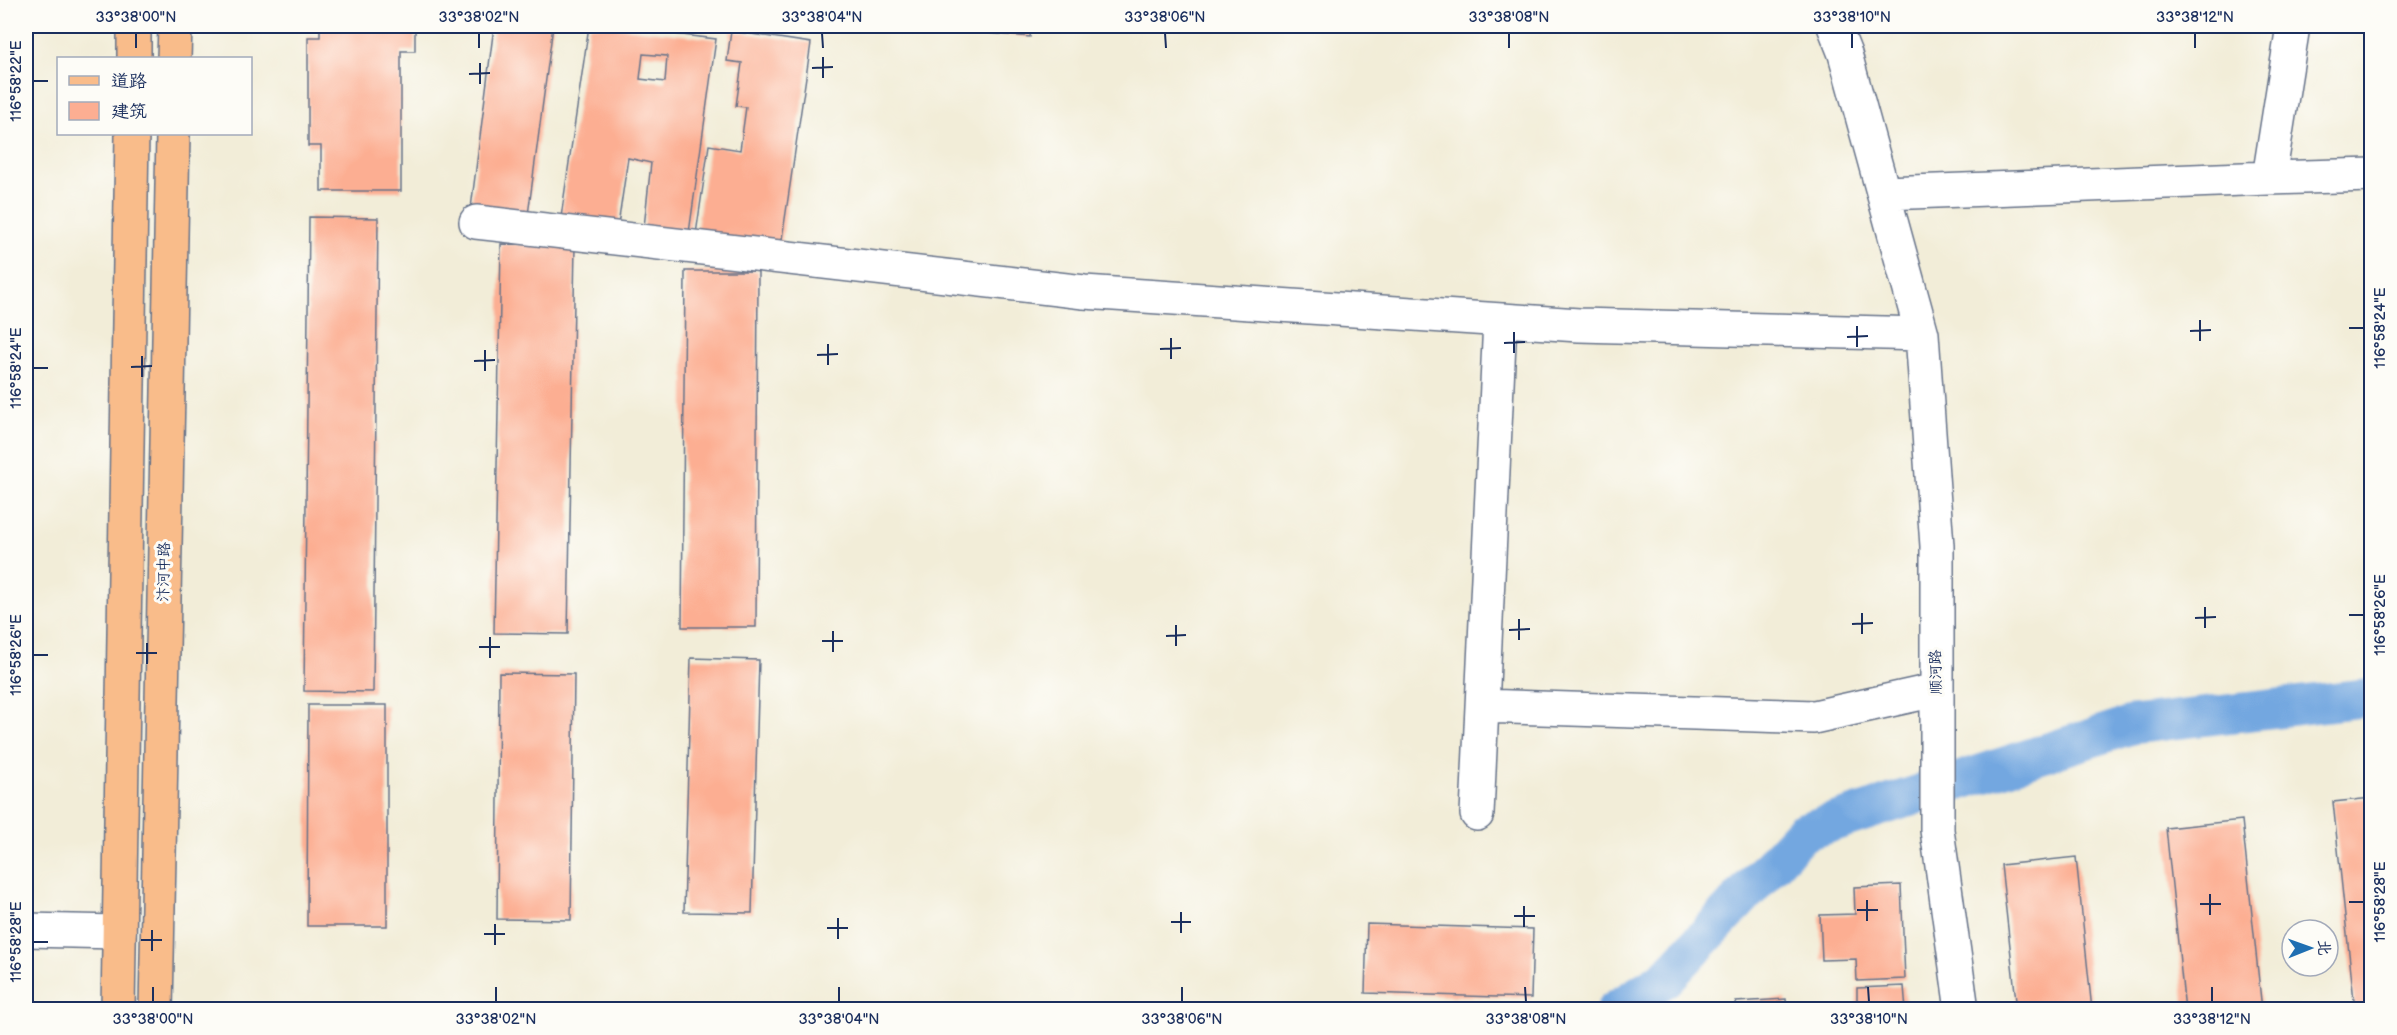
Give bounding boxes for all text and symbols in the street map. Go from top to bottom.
text: 33°38'00"N [96,8,176,27]
text: 33°38'02"N [439,8,519,27]
text: 33°38'04"N [781,8,863,27]
text: 33°38'06"N [1124,8,1206,27]
text: 33°38'08"N [1469,8,1549,27]
text: 33°38'10"N [1813,8,1891,27]
text: 33°38'12"N [2156,8,2234,27]
text: 116°58'22"E [7,40,26,122]
legend [57,57,252,135]
text: 道路 [111,71,147,92]
text: 建筑 [111,101,147,122]
text: 116°58'24"E [2371,287,2390,369]
text: 116°58'24"E [7,327,26,409]
street label: 汴河中路 [154,542,174,602]
text: 116°58'26"E [2371,574,2390,656]
text: 116°58'26"E [7,614,26,696]
street label: 顺河路 [1926,649,1946,695]
text: 116°58'28"E [2371,861,2390,943]
text: 116°58'28"E [7,901,26,983]
north arrow [2280,918,2340,978]
text: 北 [2314,940,2333,956]
text: 33°38'00"N [113,1010,193,1029]
text: 33°38'02"N [456,1010,536,1029]
text: 33°38'04"N [798,1010,880,1029]
text: 33°38'06"N [1141,1010,1223,1029]
text: 33°38'08"N [1486,1010,1566,1029]
text: 33°38'10"N [1830,1010,1908,1029]
text: 33°38'12"N [2173,1010,2251,1029]

